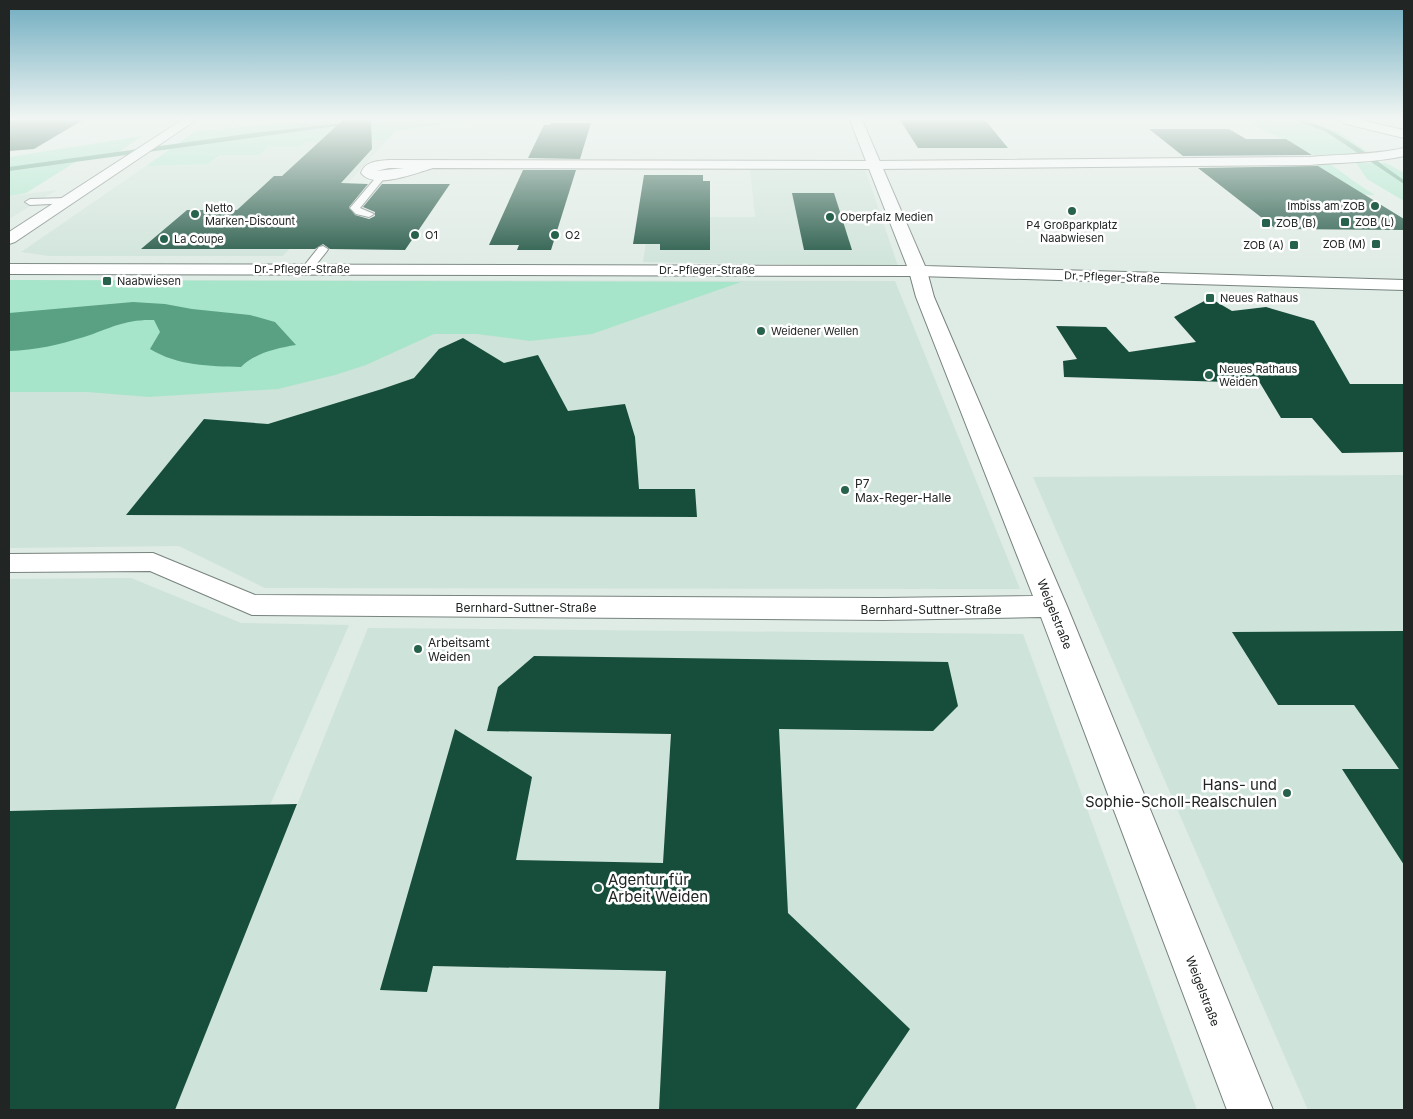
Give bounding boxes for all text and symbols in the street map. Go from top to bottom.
place label: Imbiss am ZOB [1287,199,1365,213]
marker: Imbiss am ZOB [1369,200,1381,212]
place label: Netto Marken-Discount [205,201,295,228]
marker: P4 Großparkplatz Naabwiesen [1066,205,1078,217]
marker: Netto Marken-Discount [189,208,201,220]
place label: Oberpfalz Medien [840,210,933,224]
marker: Oberpfalz Medien [824,211,836,223]
place label: ZOB (L) [1355,215,1395,229]
place label: ZOB (B) [1276,216,1316,230]
marker: ZOB (L) [1339,216,1351,228]
marker: ZOB (B) [1260,217,1272,229]
place label: P4 Großparkplatz Naabwiesen [1026,218,1118,245]
place label: O1 [425,228,438,242]
place label: O2 [565,228,580,242]
marker: O1 [409,229,421,241]
marker: O2 [549,229,561,241]
place label: La Coupe [174,232,224,246]
marker: La Coupe [158,233,170,245]
place label: ZOB (M) [1323,237,1366,251]
place label: ZOB (A) [1243,238,1284,252]
marker: ZOB (M) [1370,238,1382,250]
marker: ZOB (A) [1288,239,1300,251]
street label: Dr.-Pfleger-Straße [254,262,350,276]
street label: Dr.-Pfleger-Straße [659,263,755,277]
street label: Dr.-Pfleger-Straße [1064,268,1160,286]
place label: Naabwiesen [117,274,181,288]
marker: Naabwiesen [101,275,113,287]
place label: Neues Rathaus [1220,291,1299,305]
marker: Neues Rathaus [1204,292,1216,304]
place label: Weidener Wellen [771,324,859,338]
marker: Weidener Wellen [755,325,767,337]
place label: Neues Rathaus Weiden [1219,362,1298,389]
marker: Neues Rathaus Weiden [1203,369,1215,381]
place label: P7 Max-Reger-Halle [855,476,951,505]
marker: P7 Max-Reger-Halle [839,484,851,496]
street label: Weigelstraße [1034,577,1076,651]
street label: Bernhard-Suttner-Straße [456,600,596,615]
street label: Bernhard-Suttner-Straße [861,602,1001,617]
place label: Arbeitsamt Weiden [428,635,490,664]
marker: Arbeitsamt Weiden [412,643,424,655]
place label: Hans- und Sophie-Scholl-Realschulen [1085,775,1277,811]
marker: Hans- und Sophie-Scholl-Realschulen [1281,787,1293,799]
place label: Agentur für Arbeit Weiden [608,870,708,906]
marker: Agentur für Arbeit Weiden [592,882,604,894]
street label: Weigelstraße [1183,954,1223,1028]

